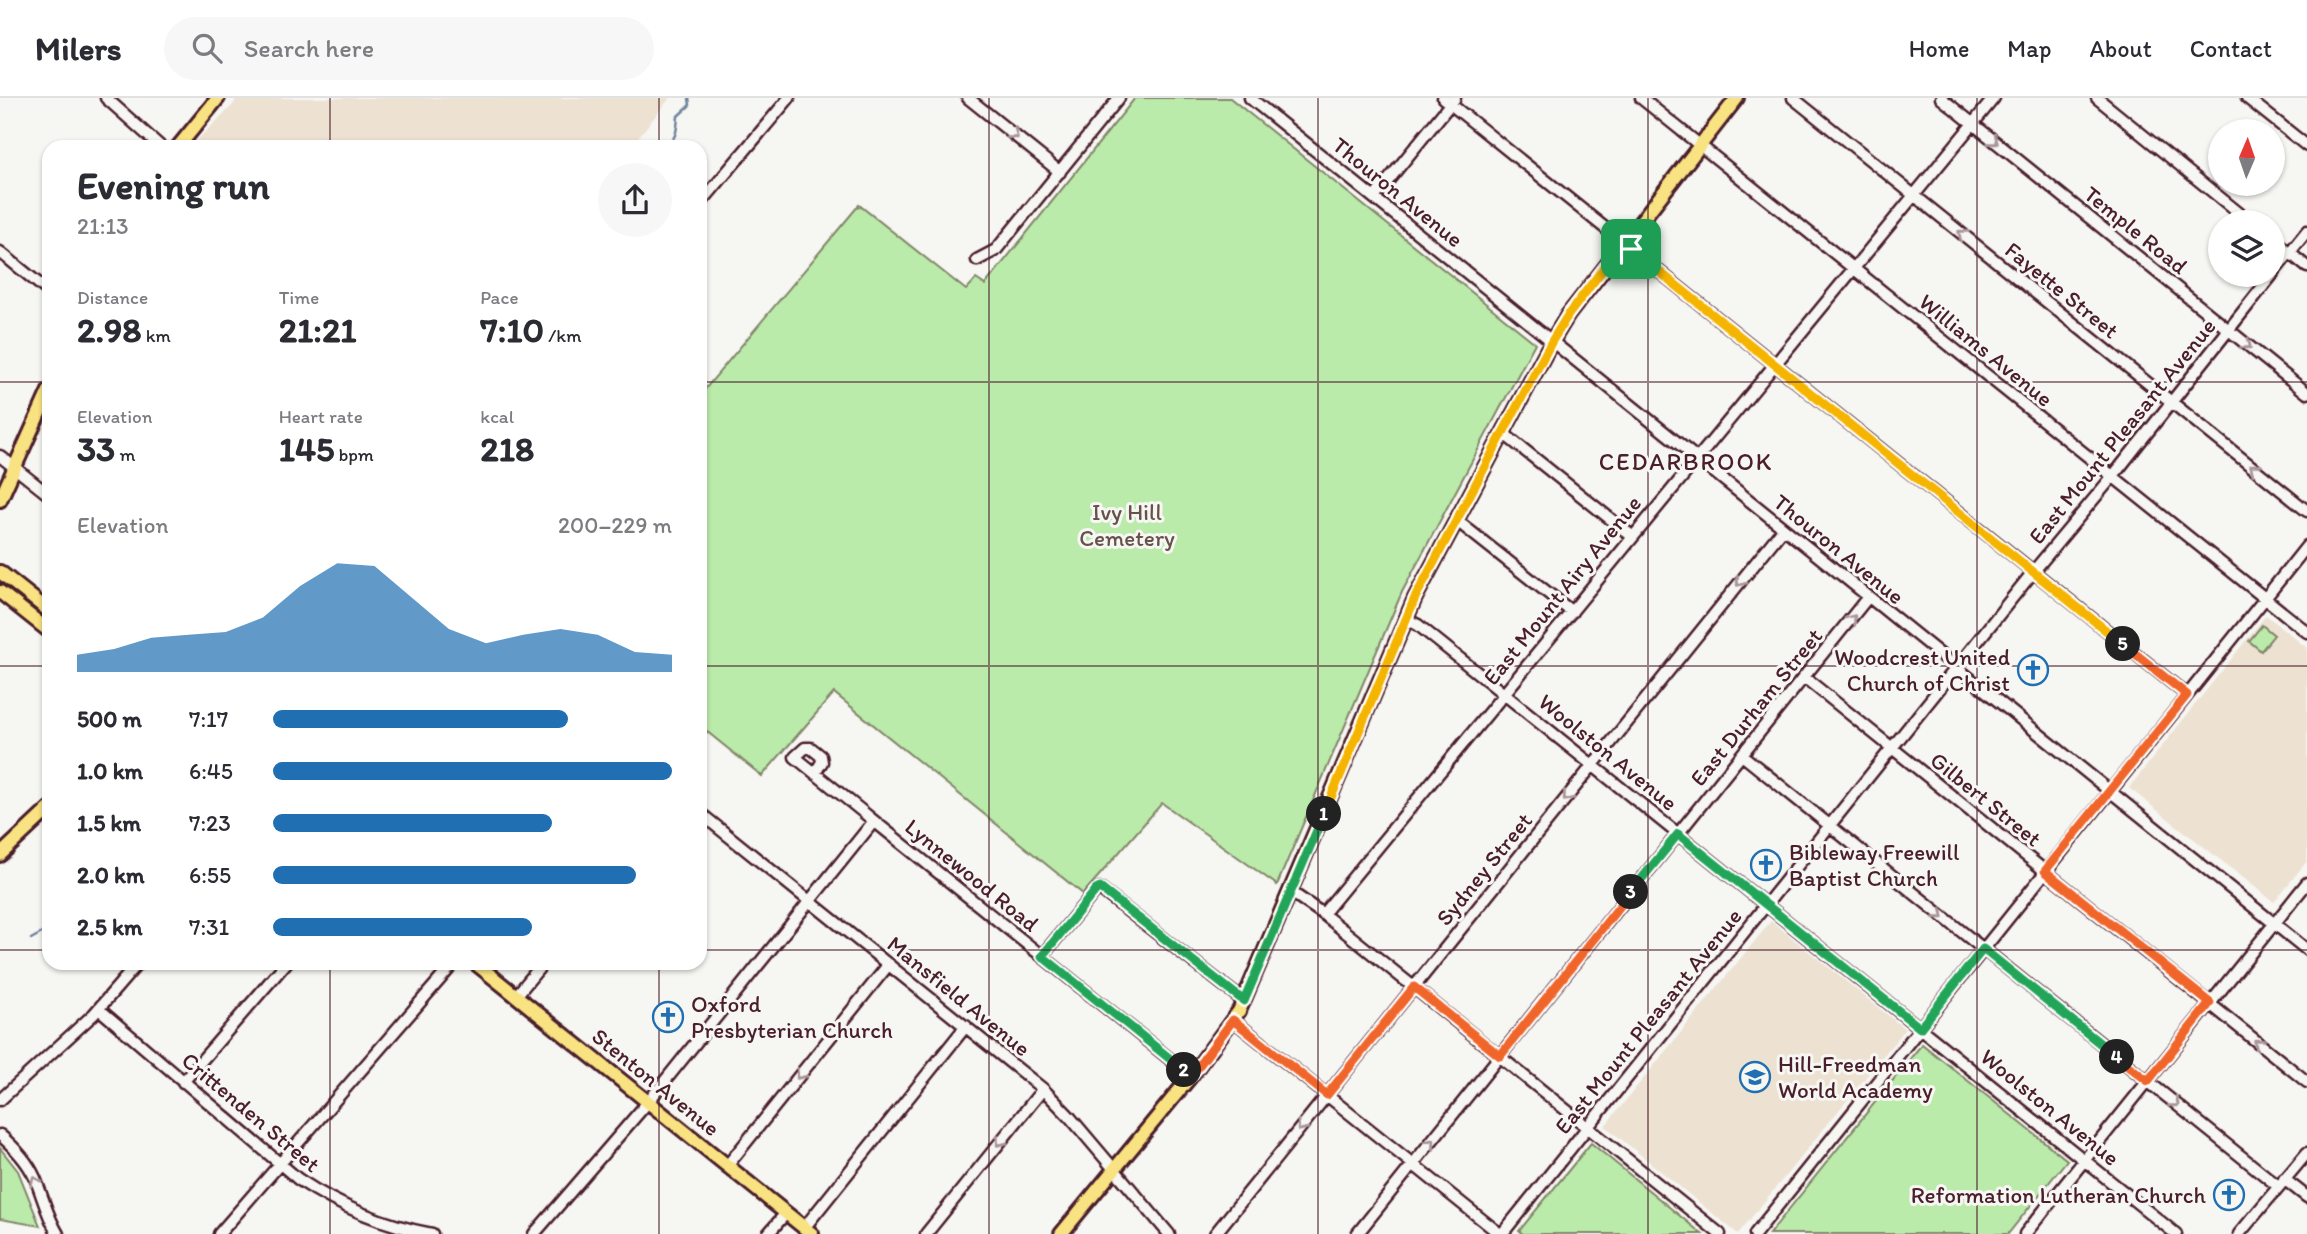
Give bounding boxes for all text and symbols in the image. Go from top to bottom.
search box [164,17,654,80]
text: Milers [35,29,122,68]
icon: search [188,29,226,67]
text: Search here [244,32,374,64]
text: Home [1909,34,1969,63]
text: Map [2007,34,2051,63]
text: About [2089,34,2152,63]
text: Contact [2190,34,2272,63]
north arrow [2208,119,2286,196]
map controls [2208,119,2285,287]
one-way arrow [1006,127,1019,139]
street label: Thouron Avenue [1327,131,1469,253]
one-way arrow [1986,132,1998,145]
text: Evening run [77,163,270,209]
button: share [598,163,672,237]
street label: Temple Road [2079,180,2194,280]
button: layers [2208,210,2285,287]
text: 21:13 [77,212,129,240]
pin [1601,219,1661,279]
icon: arrive [1612,230,1650,268]
one-way arrow [1957,230,1970,242]
street label: Fayette Street [1999,236,2125,344]
text: Distance [77,286,148,309]
text: Time [279,286,319,309]
text: Pace [480,286,518,309]
street label: Williams Avenue [1913,287,2059,413]
text: 2.98 [77,309,142,351]
text: 21:21 [279,309,357,351]
text: 7:10 [480,309,544,351]
street label: East Mount Pleasant Avenue [2022,313,2222,549]
text: km [142,324,171,347]
text: /km [544,324,581,347]
one-way arrow [2239,337,2252,349]
text: Elevation [77,405,153,428]
text: Heart rate [279,405,363,428]
text: kcal [480,405,514,428]
text: 33 [77,428,115,470]
text: 145 [279,428,334,470]
text: 218 [480,428,534,470]
text: m [115,443,135,466]
text: bpm [334,443,374,466]
district label: CEDARBROOK [1599,447,1773,476]
one-way arrow [2249,464,2261,477]
street label: Thouron Avenue [1768,488,1910,610]
street label: East Mount Airy Avenue [1477,490,1647,690]
park label: Ivy Hill Cemetery [1079,498,1175,552]
text: Elevation [77,511,168,539]
text: 200–229 m [558,511,672,539]
one-way arrow [1736,573,1748,586]
one-way arrow [1843,614,1856,626]
street label: East Durham Street [1684,622,1828,792]
pin: 5 [2106,626,2140,662]
text: 5 [2118,632,2127,655]
place label: Woodcrest United Church of Christ [1834,643,2010,697]
church icon: Woodcrest United Church of Christ [2016,653,2050,687]
street label: Woolston Avenue [1533,687,1683,817]
text: 500 m [77,705,142,733]
text: 7:17 [189,705,228,733]
street label: Gilbert Street [1925,746,2047,852]
text: 1.0 km [77,757,143,785]
text: 6:45 [189,757,233,785]
one-way arrow [1562,789,1575,801]
pin: 1 [1306,796,1342,832]
text: 1 [1319,802,1328,825]
street label: Sydney Street [1430,807,1538,931]
text: 1.5 km [77,809,141,837]
text: 7:23 [189,809,231,837]
street label: Lynnewood Road [899,812,1045,938]
place label: Bibleway Freewill Baptist Church [1789,838,1960,892]
church icon: Bibleway Freewill Baptist Church [1749,848,1783,882]
text: 2.0 km [77,861,145,889]
text: 6:55 [189,861,231,889]
pin: 3 [1614,874,1648,910]
text: 3 [1625,880,1636,903]
street label: East Mount Pleasant Avenue [1548,903,1748,1139]
one-way arrow [1932,906,1945,919]
text: 2.5 km [77,913,142,941]
text: 7:31 [189,913,229,941]
street label: Mansfield Avenue [882,930,1036,1062]
place label: Oxford Presbyterian Church [691,990,893,1044]
church icon: Oxford Presbyterian Church [651,1000,685,1034]
street label: Stenton Avenue [586,1022,726,1142]
one-way arrow [2254,1038,2266,1051]
pin: 4 [2100,1040,2134,1074]
street label: Woolston Avenue [1975,1042,2125,1172]
text: 4 [2111,1045,2122,1068]
street label: Crittenden Street [176,1046,326,1178]
place label: Hill-Freedman World Academy [1778,1050,1933,1104]
pin: 2 [1166,1052,1202,1088]
text: 2 [1179,1058,1189,1081]
school or university icon: Hill-Freedman World Academy [1738,1060,1772,1094]
one-way arrow [796,1066,808,1079]
one-way arrow [2166,1095,2179,1107]
one-way arrow [1297,1118,1309,1131]
one-way arrow [996,1133,1008,1146]
one-way arrow [1422,1138,1435,1150]
one-way arrow [29,1175,43,1188]
church icon: Reformation Lutheran Church [2212,1178,2246,1212]
place label: Reformation Lutheran Church [1911,1181,2207,1209]

